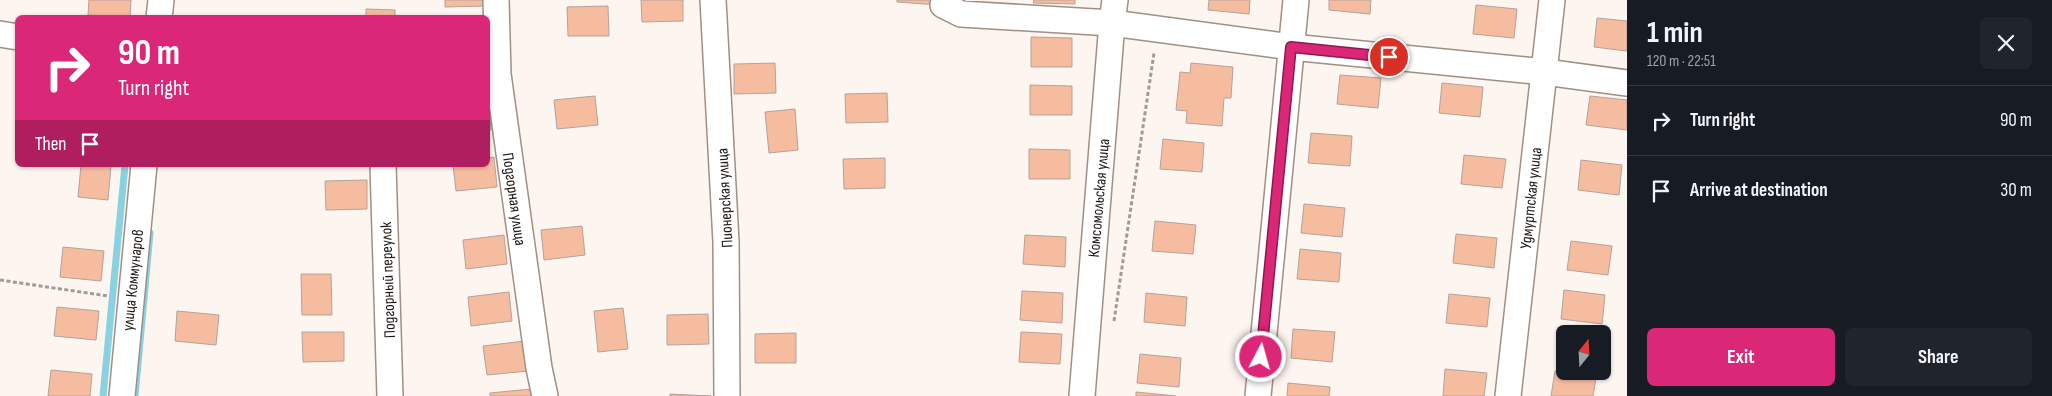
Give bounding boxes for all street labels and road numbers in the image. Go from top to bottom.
street label: Комсомольская улица [1085,138,1114,258]
street label: Удмуртская улица [1517,146,1546,250]
street label: Пионерская улица [713,148,738,248]
street label: Подгорная улица [498,152,529,247]
street label: Подгорный переулок [377,221,400,338]
street label: улица Коммунаров [119,228,148,332]

